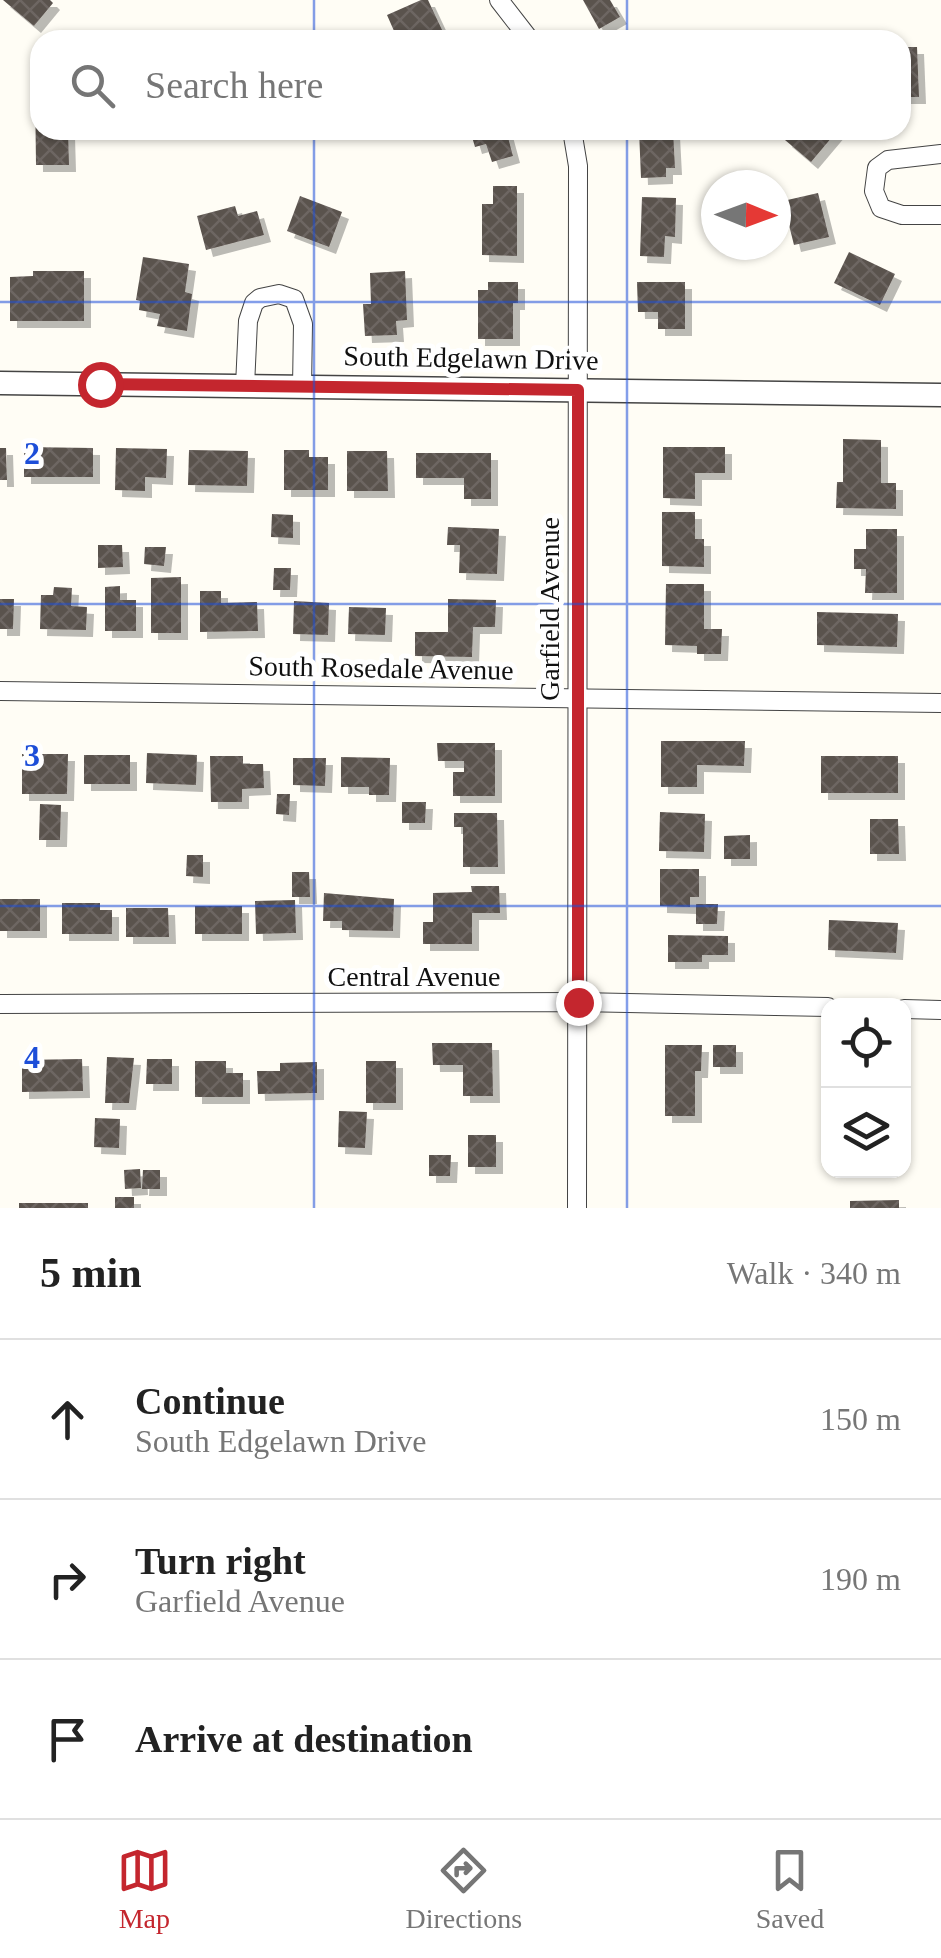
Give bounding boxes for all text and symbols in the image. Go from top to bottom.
search box [30,30,911,140]
icon: search [65,58,120,113]
text: Search here [145,64,323,106]
north arrow [701,170,791,260]
street label: South Edgelawn Drive [343,340,599,376]
route start [78,362,124,408]
text: 2 [24,435,40,471]
street label: Garfield Avenue [534,517,565,701]
street label: South Rosedale Avenue [248,650,514,686]
text: 3 [24,737,40,773]
street label: Central Avenue [328,961,500,992]
route end [556,980,602,1026]
map controls [821,998,911,1178]
button: locate [821,998,911,1088]
text: 4 [24,1039,40,1075]
button: layers [821,1088,911,1178]
text: 5 min [40,1250,142,1296]
text: Walk · 340 m [727,1255,901,1291]
text: Continue [135,1380,285,1422]
icon: ahead [40,1392,95,1447]
text: 150 m [820,1401,901,1437]
text: South Edgelawn Drive [135,1423,427,1459]
text: Turn right [135,1540,306,1582]
icon: right [40,1552,95,1607]
text: 190 m [820,1561,901,1597]
text: Garfield Avenue [135,1583,345,1619]
icon: arrive [40,1712,95,1767]
text: Arrive at destination [135,1718,473,1760]
tab: Map [117,1843,172,1935]
tab: Directions [405,1843,522,1935]
tab: Saved [756,1843,824,1935]

